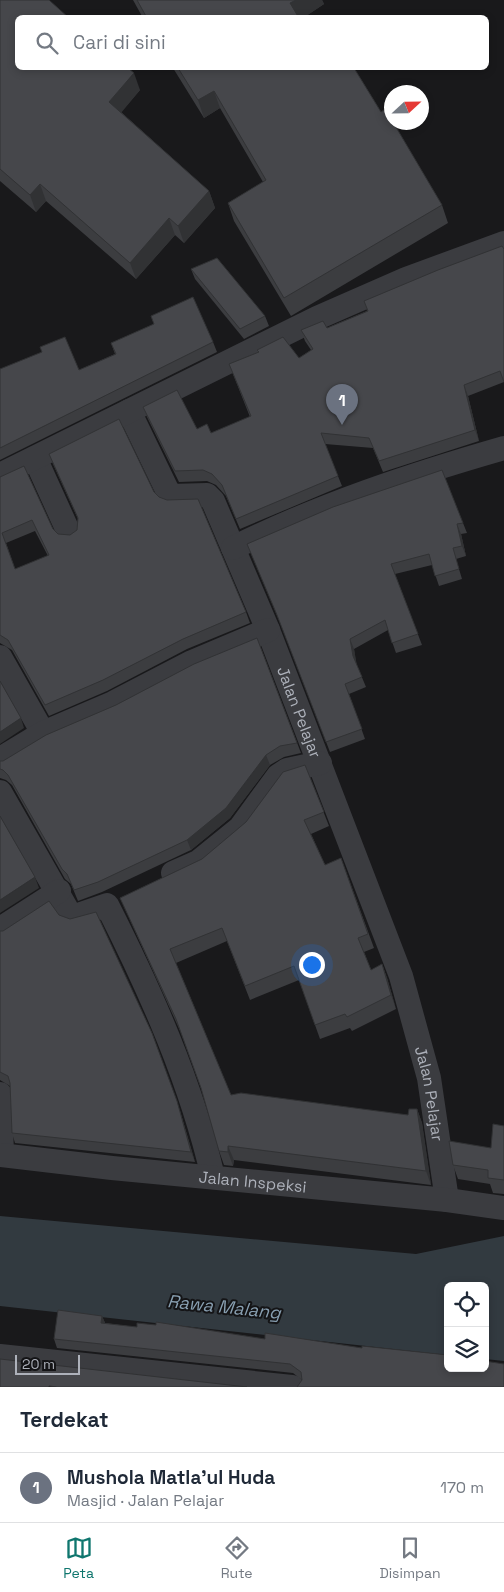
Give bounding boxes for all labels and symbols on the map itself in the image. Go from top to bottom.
north arrow [384,85,429,130]
pin: 1 [326,384,358,425]
street label: Jalan Pelajar [272,663,326,761]
your location [299,952,325,978]
street label: Jalan Pelajar [410,1044,448,1143]
street label: Jalan Inspeksi [198,1166,307,1198]
water label: Rawa Malang [166,1289,283,1324]
scale bar [15,1352,80,1375]

